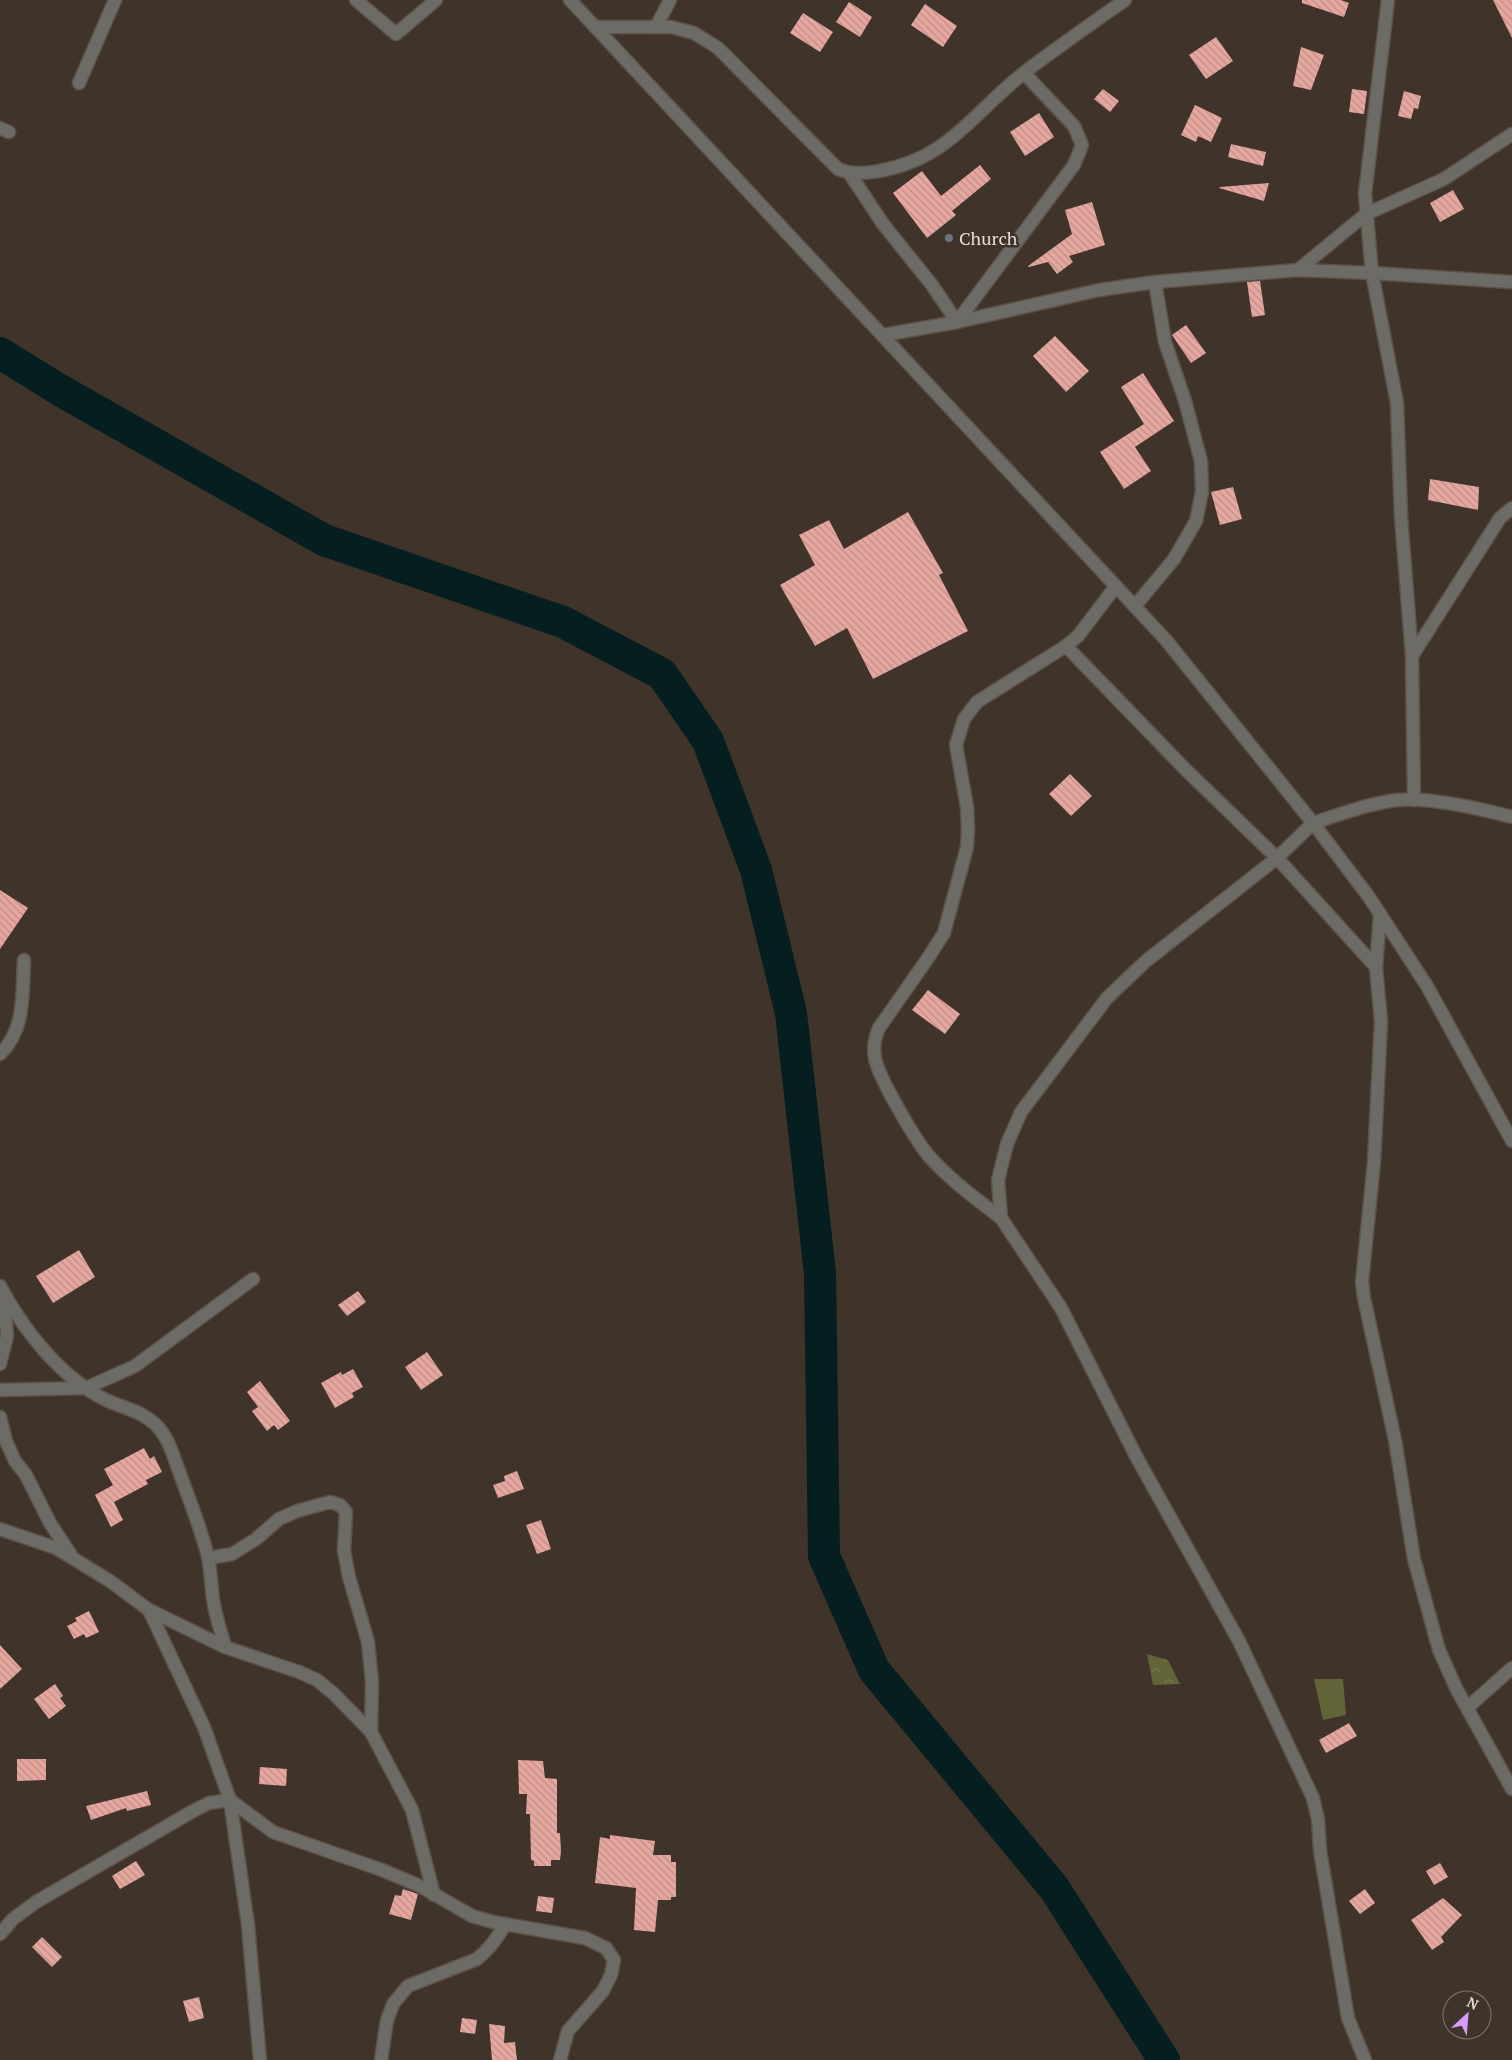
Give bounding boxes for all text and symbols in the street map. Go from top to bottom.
place label: Church [959,226,1018,250]
marker: Church [943,232,955,244]
north arrow [1442,1990,1492,2040]
text: N [1464,1992,1482,2014]

